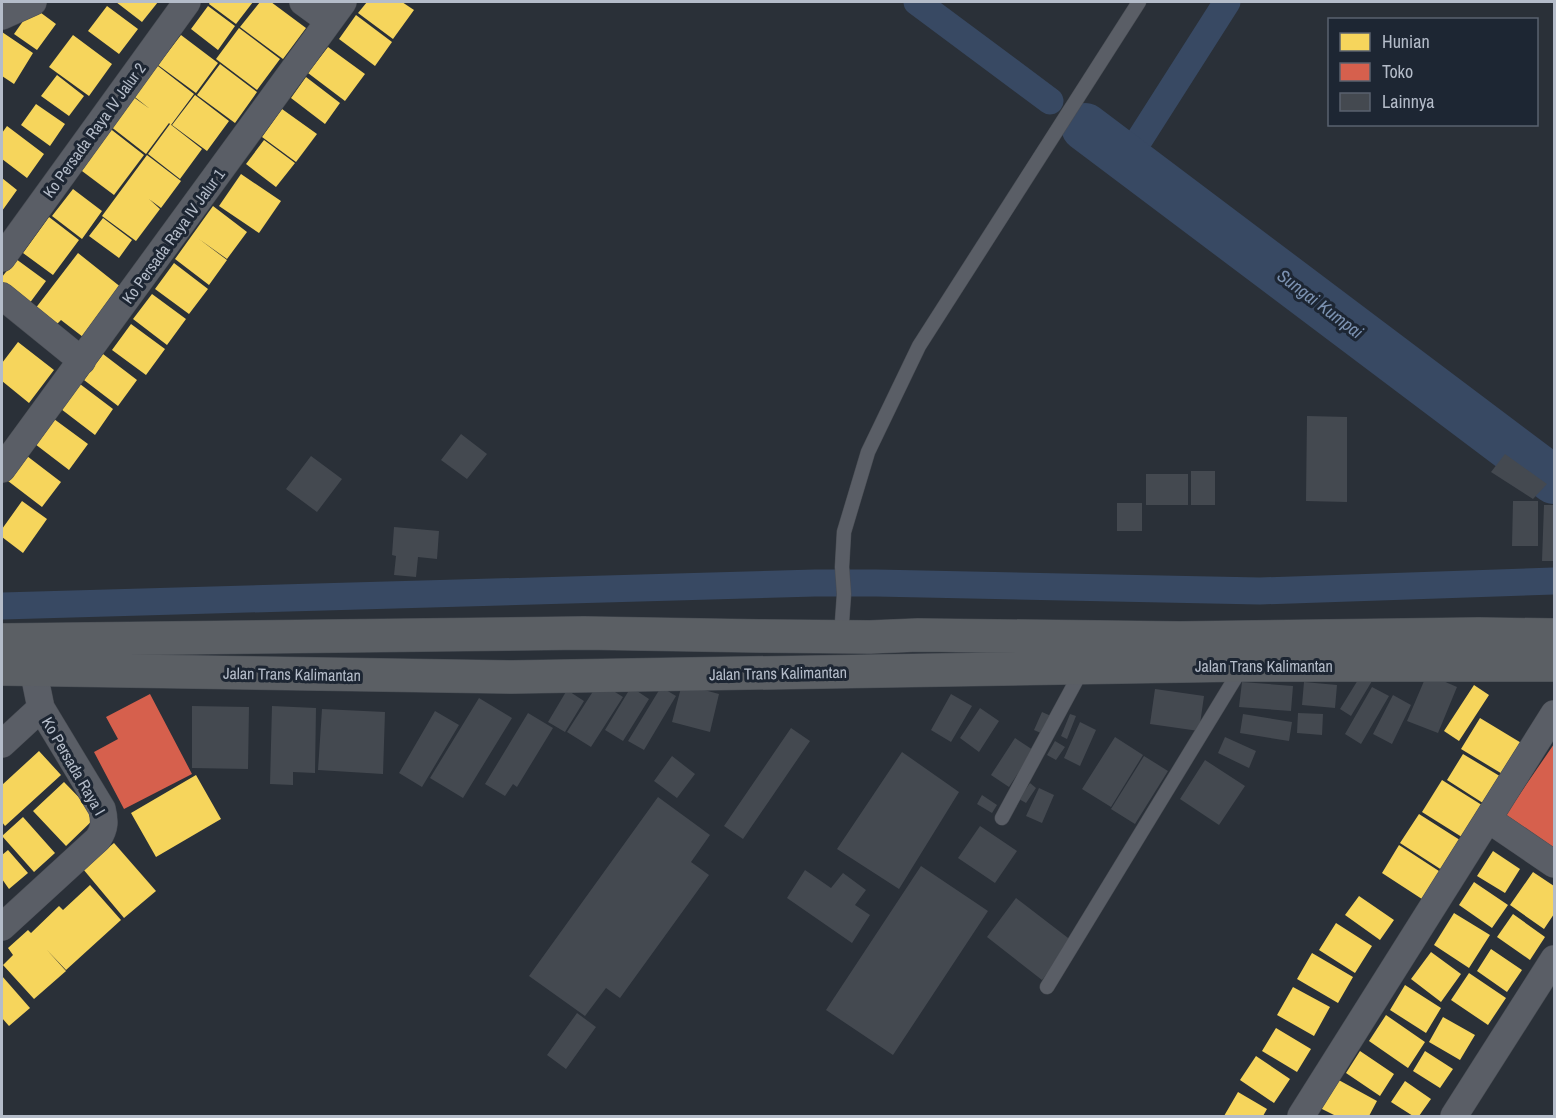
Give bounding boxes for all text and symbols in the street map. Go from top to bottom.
legend [1328,18,1538,126]
text: Hunian [1382,29,1430,54]
street label: Ko Persada Raya IV Jalur 2 [38,58,150,202]
text: Toko [1382,59,1413,84]
text: Lainnya [1382,89,1435,114]
street label: Ko Persada Raya IV Jalur 1 [117,163,230,308]
water label: Sungai Kumpai [1272,263,1368,344]
street label: Jalan Trans Kalimantan [1195,655,1333,677]
street label: Jalan Trans Kalimantan [709,661,847,685]
street label: Jalan Trans Kalimantan [223,662,361,686]
street label: Ko Persada Raya I [37,713,111,819]

